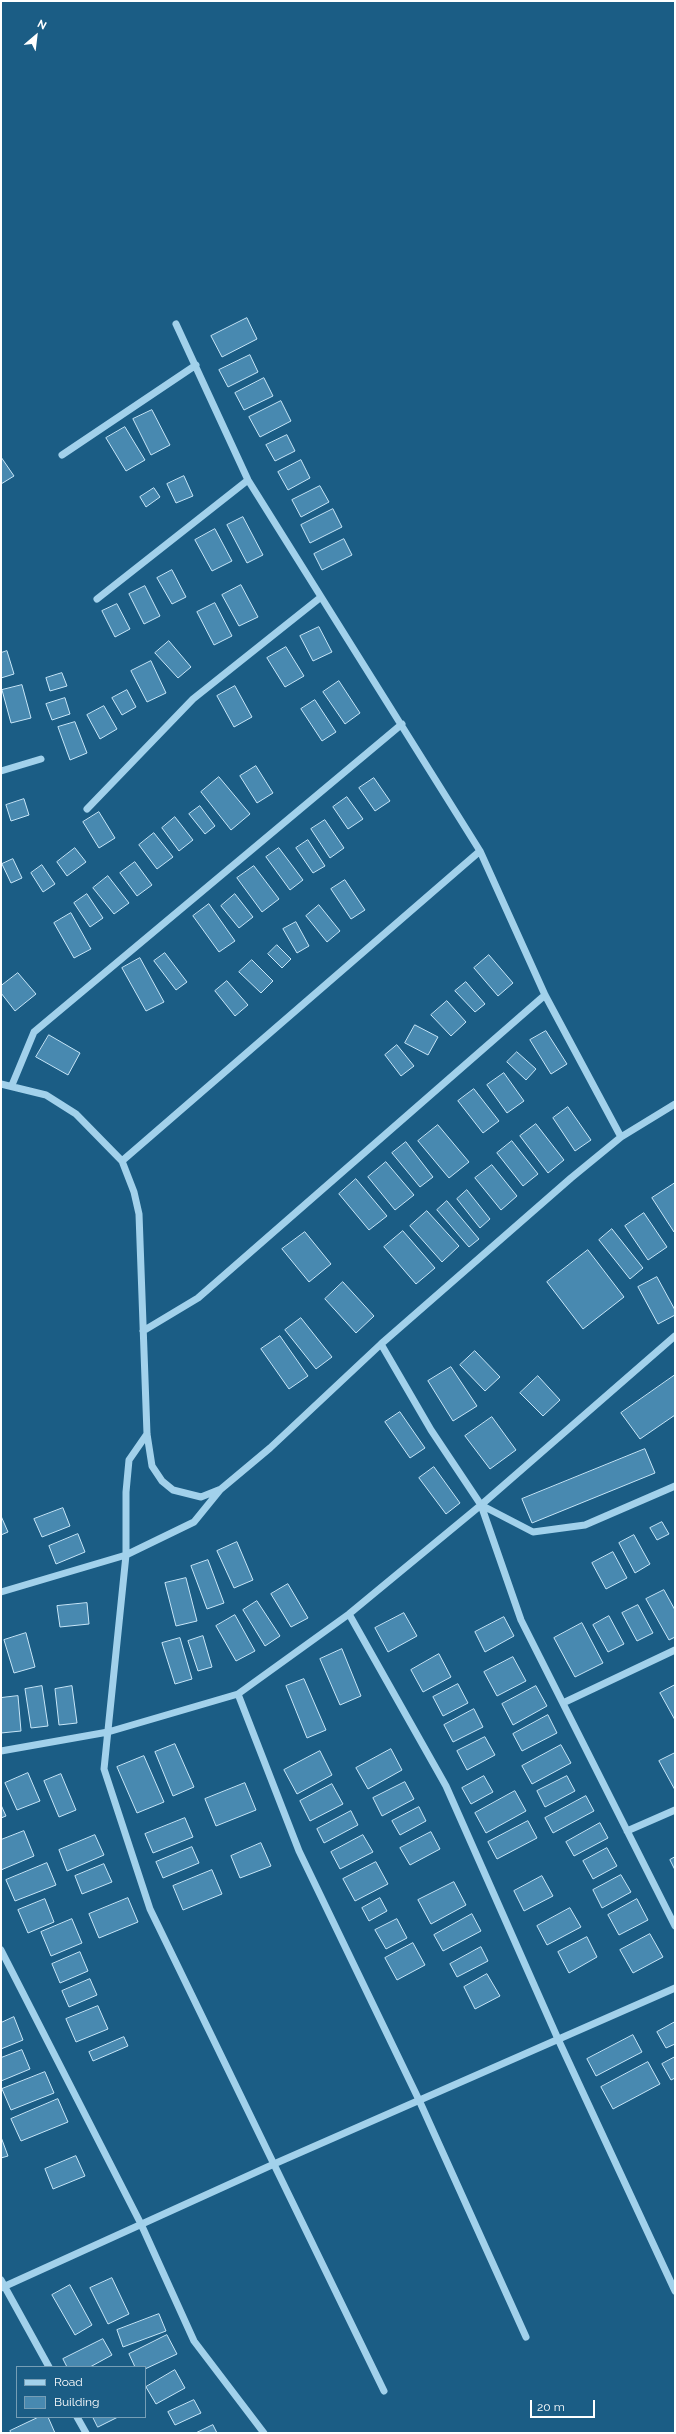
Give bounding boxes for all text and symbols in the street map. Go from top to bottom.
north arrow [16,16,56,56]
text: N [35,17,49,33]
legend [16,2366,146,2418]
text: Road [54,2375,83,2389]
scale bar [532,2392,597,2418]
text: Building [54,2395,100,2409]
text: 20 m [537,2400,565,2414]

